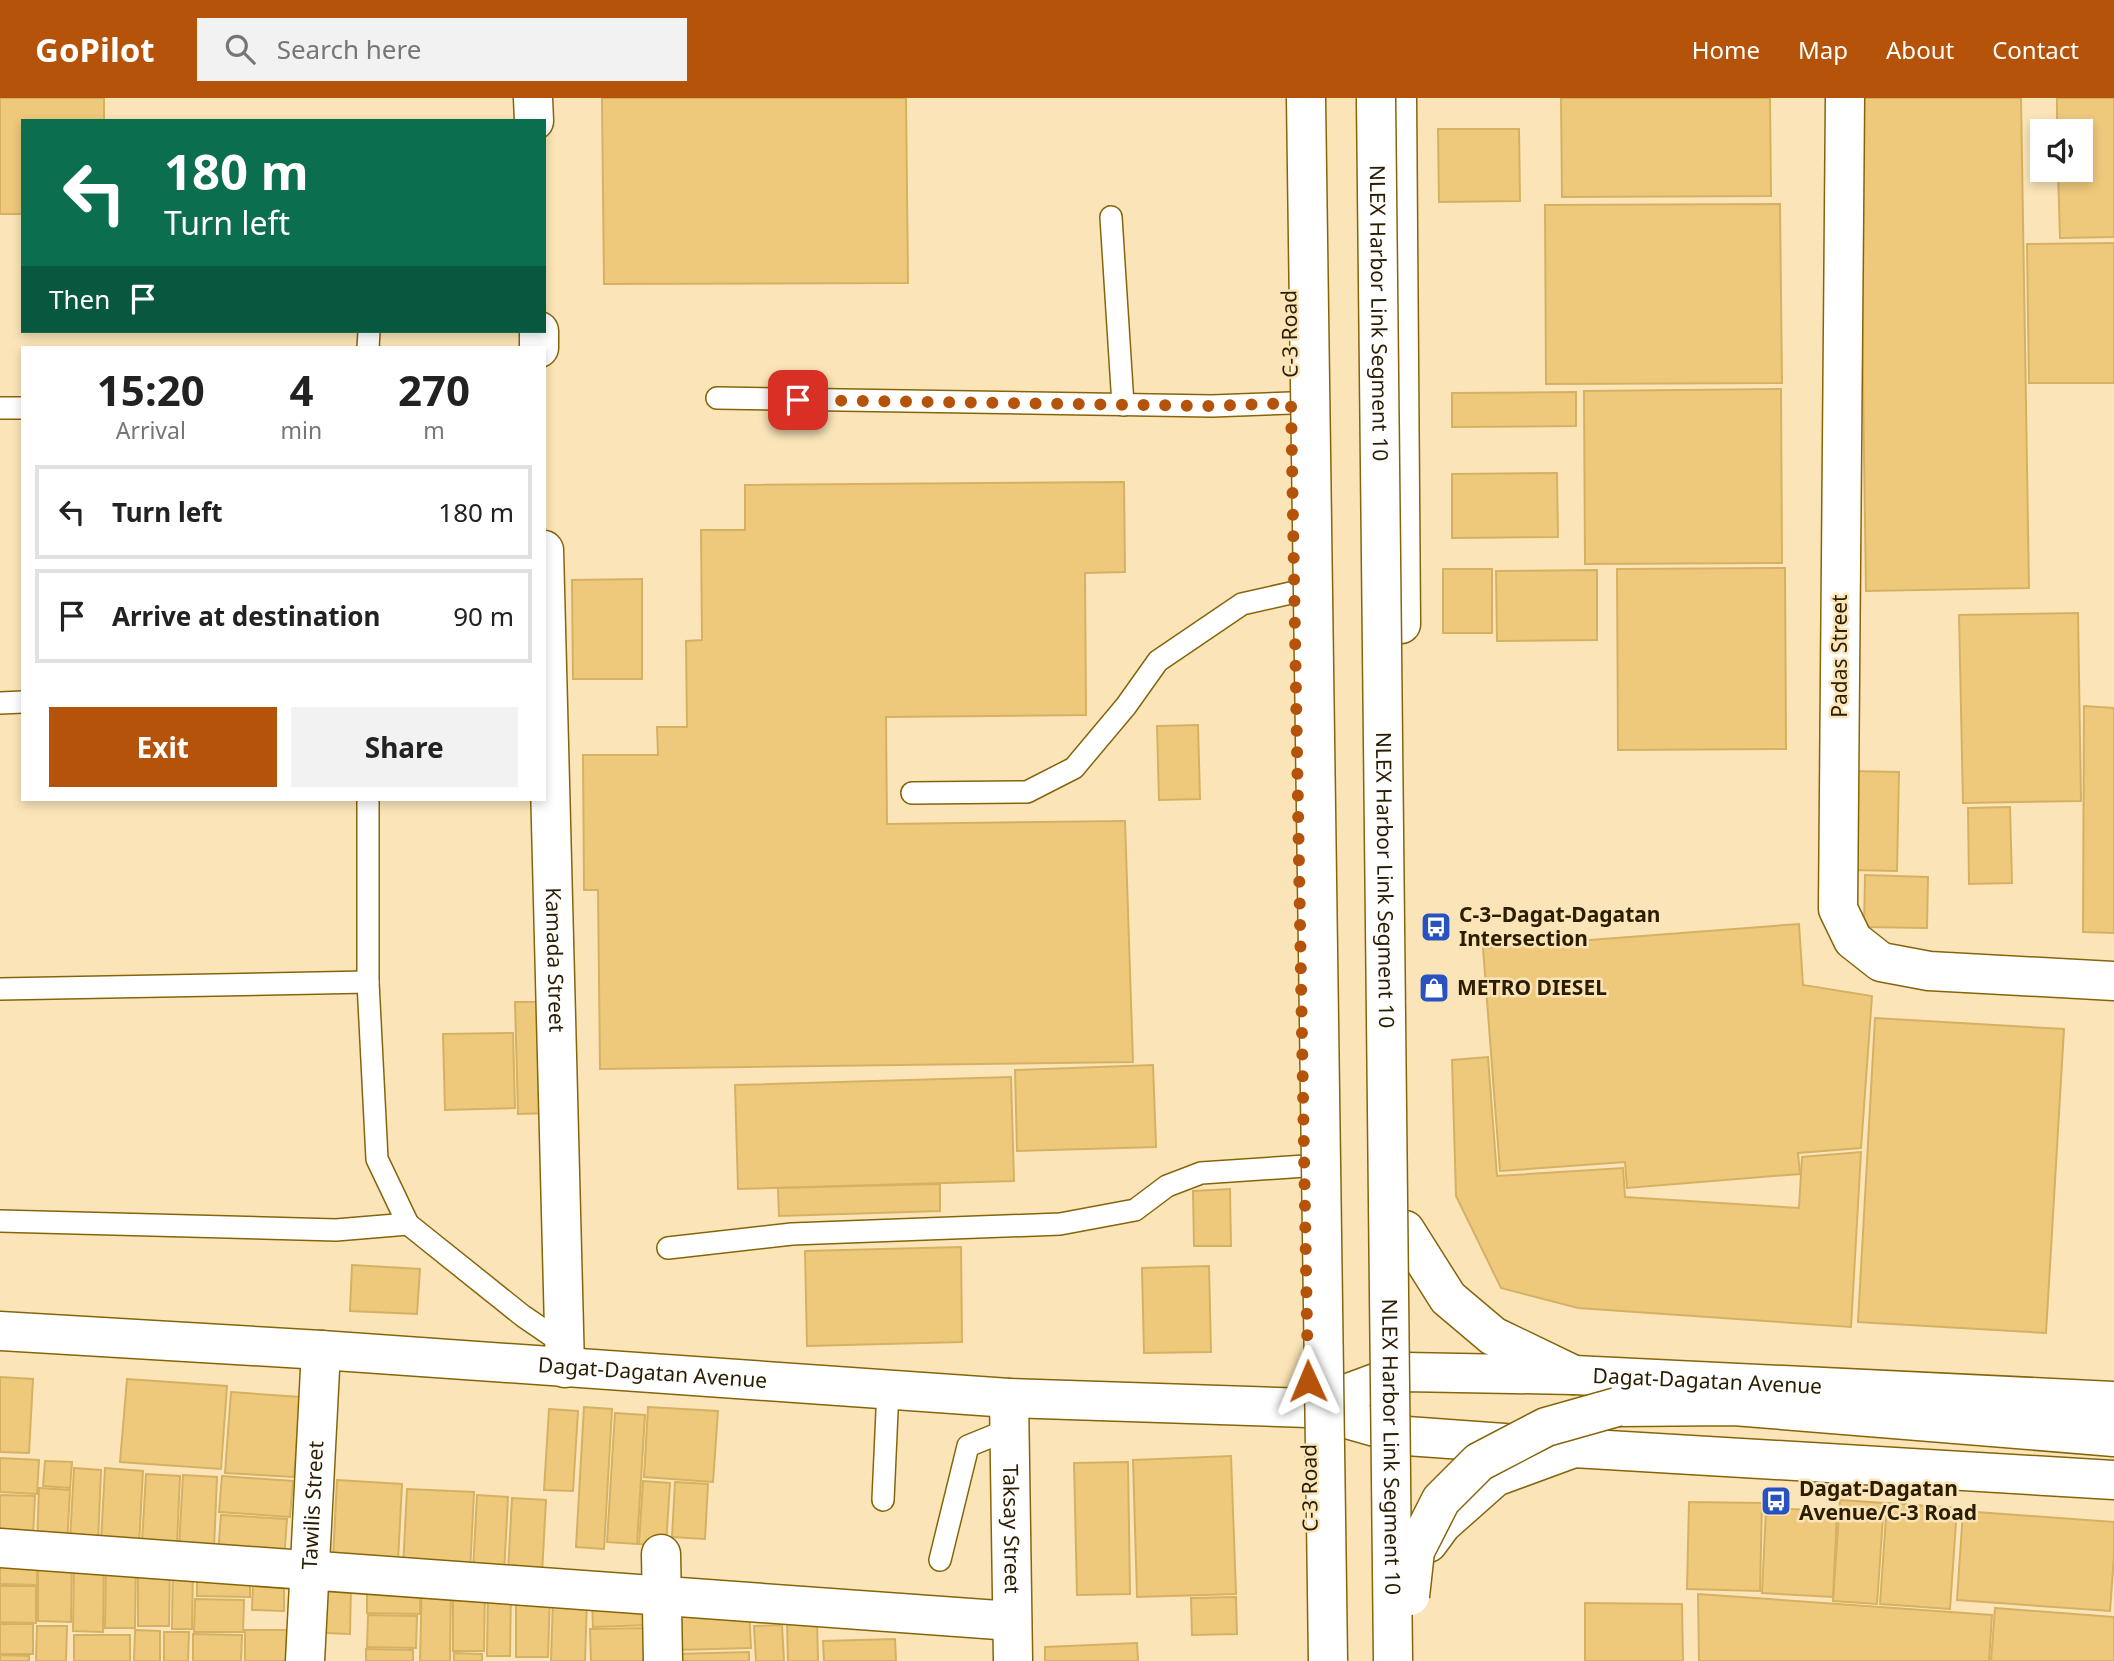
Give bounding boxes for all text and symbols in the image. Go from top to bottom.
search box [197,18,687,81]
text: GoPilot [35,27,155,72]
icon: search [221,30,259,68]
text: Search here [277,31,421,67]
text: Home [1692,33,1760,66]
text: Map [1798,33,1848,66]
text: About [1886,33,1954,66]
text: Contact [1992,33,2079,66]
map controls [2030,119,2093,182]
button: sound [2030,119,2093,182]
text: 180 m [164,138,309,204]
icon: left [49,147,140,238]
street label: NLEX Harbor Link Segment 10 [1364,165,1395,461]
text: Turn left [164,201,290,244]
icon: arrive [124,280,162,318]
text: Then [49,281,110,317]
street label: C-3 Road [1274,290,1304,378]
text: 15:20 [97,361,205,418]
text: 4 [289,361,313,418]
text: 270 [398,361,470,418]
pin [768,370,828,430]
icon: arrive [779,381,817,419]
text: Arrival [116,414,186,446]
text: min [281,414,322,446]
text: m [423,414,445,446]
icon: left [53,493,91,531]
text: Turn left [112,494,223,530]
text: 180 m [438,494,514,530]
street label: Padas Street [1825,594,1853,718]
icon: arrive [53,597,91,635]
text: Arrive at destination [112,598,381,634]
text: 90 m [453,598,514,634]
button: Exit [49,707,277,787]
button: Share [291,707,518,787]
street label: NLEX Harbor Link Segment 10 [1370,732,1401,1028]
street label: Kamada Street [540,887,571,1033]
place label: C-3–Dagat-Dagatan Intersection [1459,900,1661,952]
bus stop icon: C-3–Dagat-Dagatan Intersection [1419,910,1453,944]
shop icon: METRO DIESEL [1417,971,1451,1005]
place label: METRO DIESEL [1457,973,1607,1001]
street label: NLEX Harbor Link Segment 10 [1376,1299,1407,1595]
position arrow [1271,1344,1345,1418]
street label: Dagat-Dagatan Avenue [537,1350,768,1394]
street label: Dagat-Dagatan Avenue [1592,1361,1823,1400]
street label: Tawilis Street [295,1440,329,1570]
street label: C-3 Road [1294,1444,1324,1532]
street label: Taksay Street [997,1464,1027,1594]
place label: Dagat-Dagatan Avenue/C-3 Road [1799,1474,1977,1526]
bus stop icon: Dagat-Dagatan Avenue/C-3 Road [1759,1484,1793,1518]

